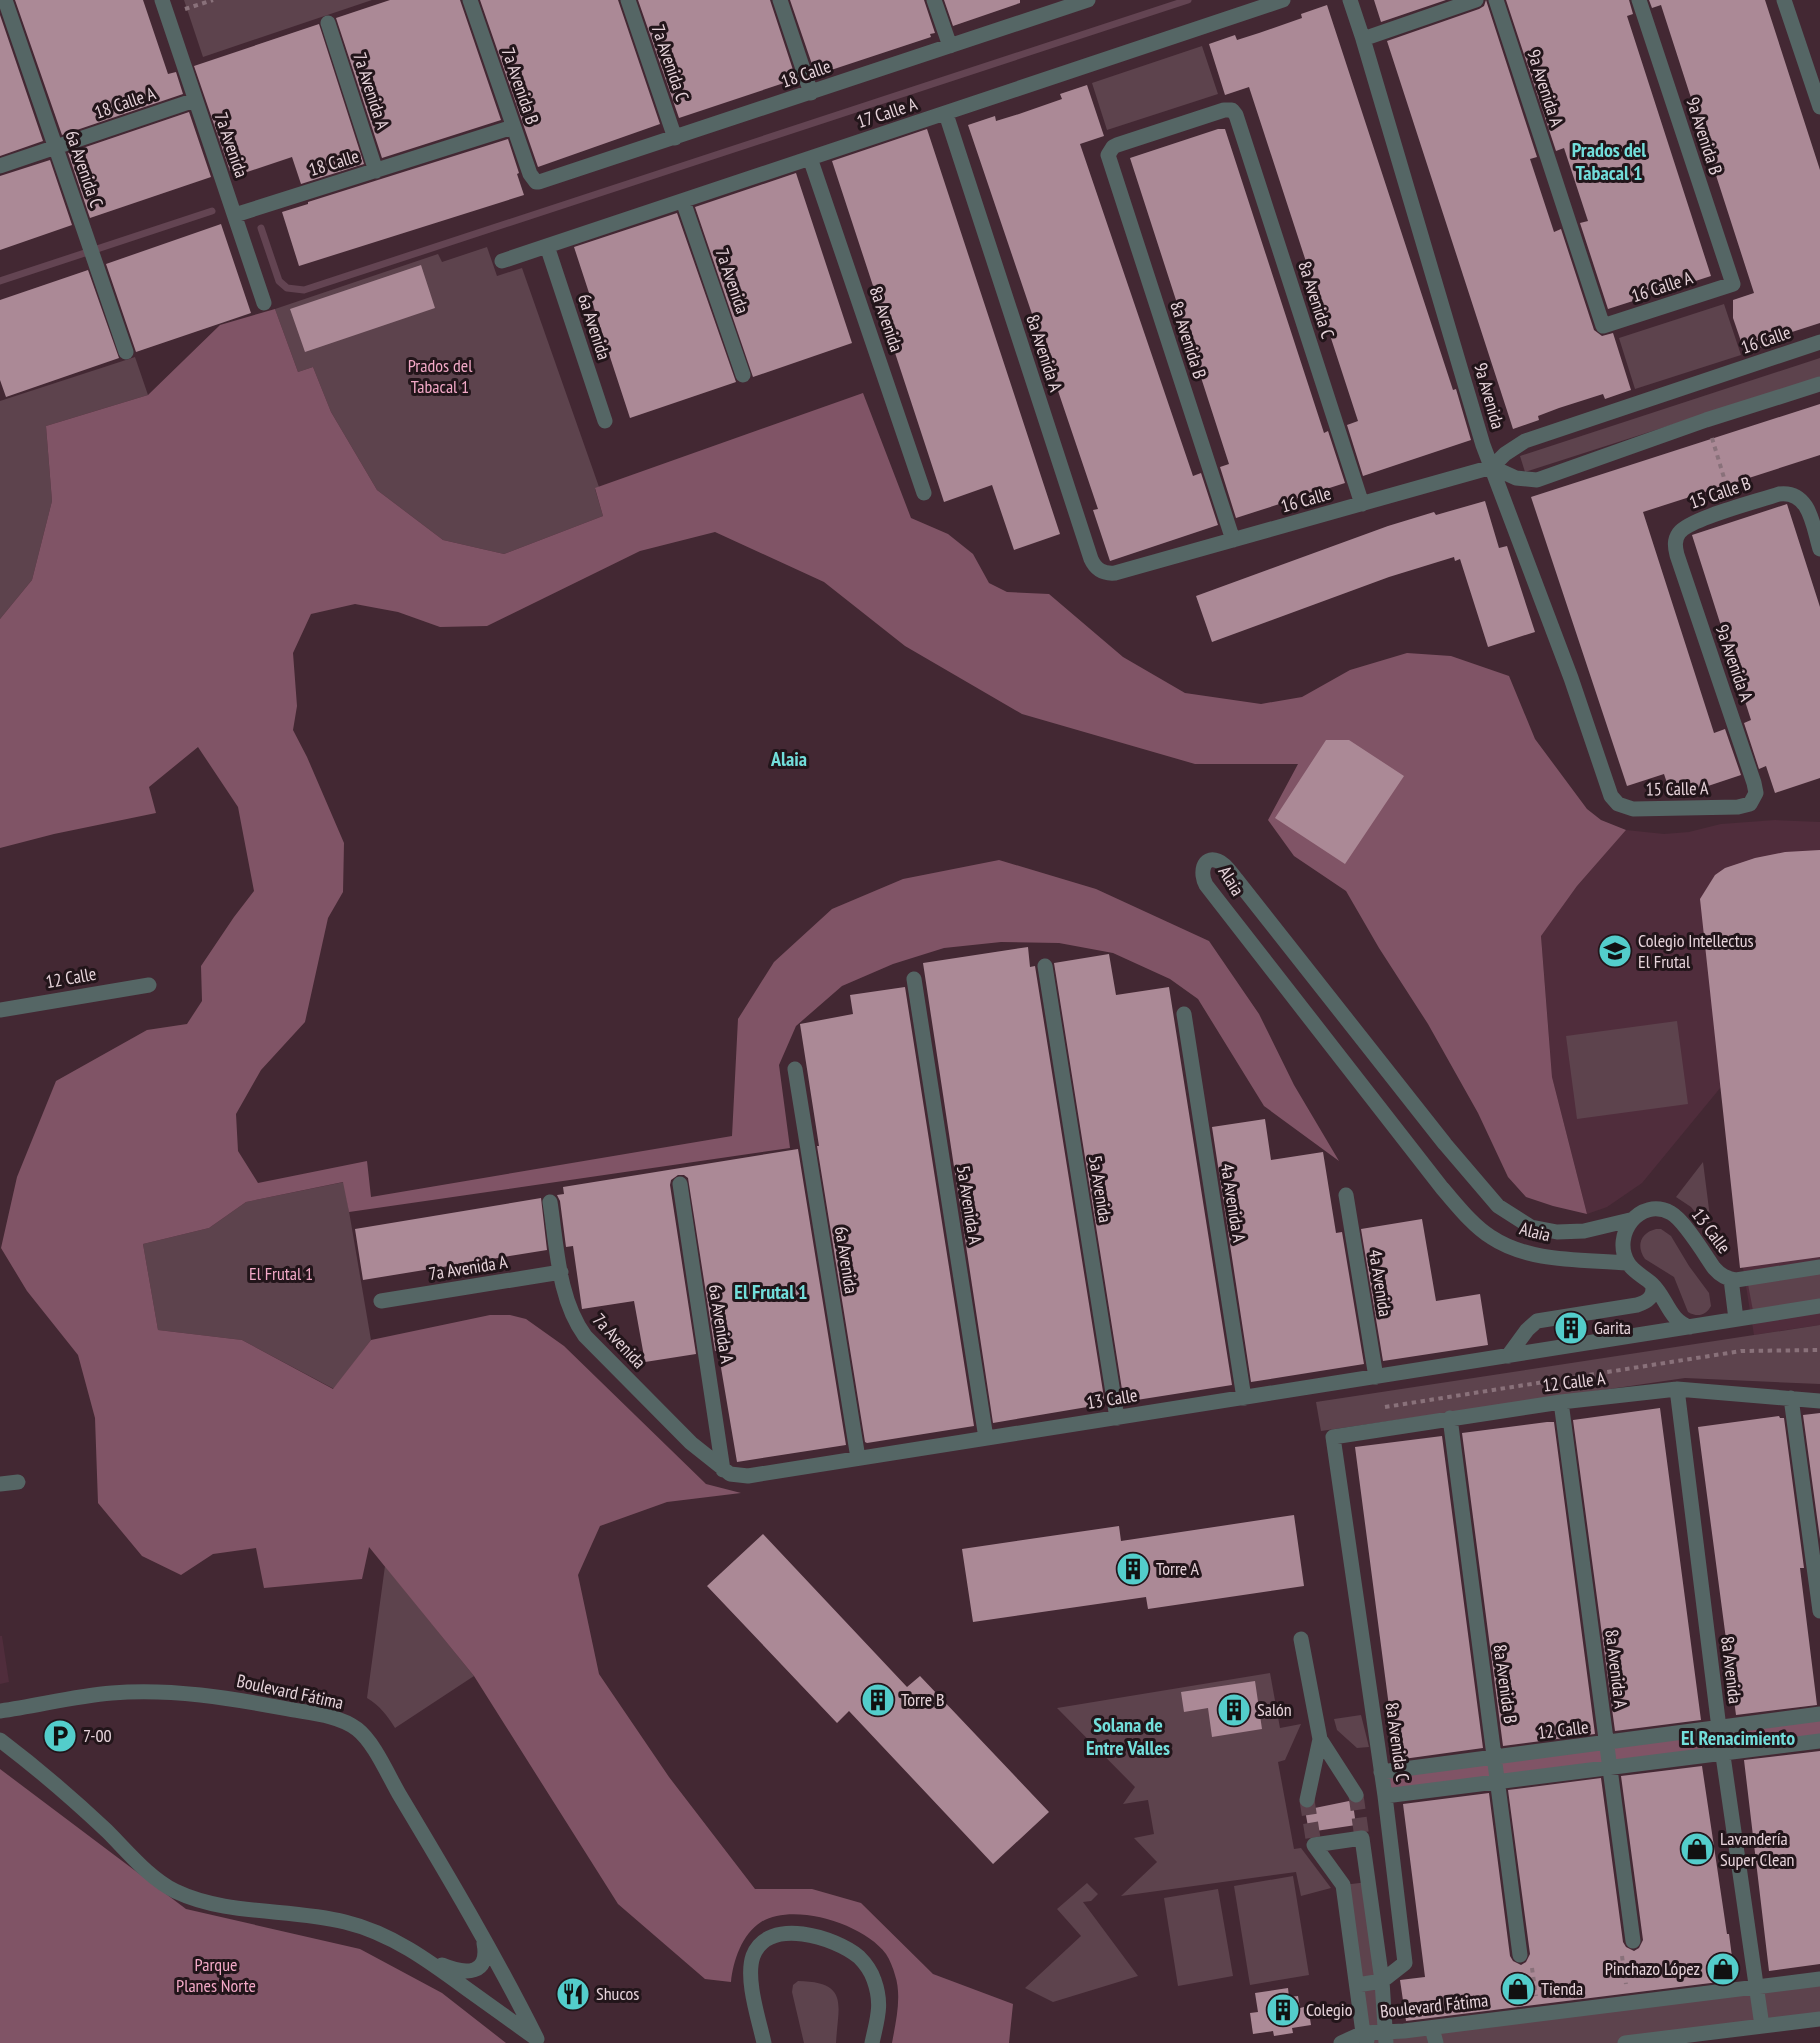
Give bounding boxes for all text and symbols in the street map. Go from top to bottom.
street label: 7a Avenida C [647,21,694,104]
street label: 7a Avenida B [497,44,544,127]
street label: 9a Avenida A [1522,46,1569,130]
street label: 7a Avenida A [348,50,395,133]
street label: 18 Calle [778,54,834,93]
street label: 18 Calle A [91,81,159,124]
street label: 17 Calle A [854,92,920,133]
street label: 9a Avenida B [1681,94,1728,177]
street label: 7a Avenida [210,109,253,181]
street label: 6a Avenida C [61,127,108,210]
district label: Prados del Tabacal 1 [1572,137,1646,186]
street label: 18 Calle [306,144,362,181]
street label: 7a Avenida [711,245,754,317]
street label: 8a Avenida C [1293,258,1340,341]
street label: 16 Calle A [1628,266,1696,307]
street label: 8a Avenida [865,283,908,355]
street label: 6a Avenida [573,291,616,363]
street label: 8a Avenida B [1165,298,1212,381]
street label: 8a Avenida A [1021,311,1068,395]
street label: 16 Calle [1738,320,1794,359]
park label: Prados del Tabacal 1 [408,354,473,398]
street label: 9a Avenida [1469,360,1510,432]
street label: 15 Calle B [1686,471,1754,514]
street label: 16 Calle [1278,481,1334,518]
street label: 9a Avenida A [1711,621,1758,705]
district label: Alaia [770,746,807,772]
street label: 15 Calle A [1645,776,1709,801]
street label: Alaia [1213,861,1249,900]
place label: Colegio Intellectus El Frutal [1638,929,1754,973]
school or university icon: Colegio Intellectus El Frutal [1597,933,1633,969]
street label: 12 Calle [44,962,98,993]
street label: 5a Avenida [1084,1154,1117,1224]
street label: 4a Avenida A [1216,1162,1251,1245]
street label: 5a Avenida A [952,1164,987,1247]
street label: 13 Calle [1687,1203,1736,1258]
street label: Alaia [1517,1217,1553,1246]
street label: 6a Avenida [830,1225,863,1295]
street label: 4a Avenida [1364,1248,1397,1318]
street label: 7a Avenida A [427,1250,509,1285]
park label: El Frutal 1 [249,1262,313,1285]
district label: El Frutal 1 [734,1279,808,1305]
street label: 6a Avenida A [704,1283,739,1366]
street label: 7a Avenida [588,1308,651,1373]
building icon: Garita [1553,1310,1589,1346]
place label: Garita [1594,1316,1631,1339]
street label: 12 Calle A [1541,1366,1607,1397]
street label: 13 Calle [1085,1383,1139,1414]
building icon: Torre A [1115,1551,1151,1587]
place label: Torre A [1156,1557,1200,1580]
street label: 8a Avenida A [1600,1628,1633,1710]
street label: 8a Avenida [1716,1635,1747,1705]
street label: 8a Avenida B [1489,1643,1522,1725]
street label: Boulevard Fátima [235,1669,346,1714]
building icon: Torre B [860,1682,896,1718]
place label: Torre B [901,1688,945,1711]
building icon: Salón [1216,1692,1252,1728]
place label: Salón [1257,1698,1292,1721]
street label: 8a Avenida C [1381,1701,1414,1783]
district label: Solana de Entre Valles [1086,1712,1170,1761]
street label: 12 Calle [1536,1715,1590,1744]
parking icon: 7-00 [42,1718,78,1754]
place label: 7-00 [83,1724,112,1747]
district label: El Renacimiento [1681,1725,1795,1751]
place label: Lavandería Super Clean [1720,1827,1795,1871]
shop icon: Lavandería Super Clean [1679,1831,1715,1867]
shop icon: Pinchazo López [1705,1951,1741,1987]
park label: Parque Planes Norte [176,1953,256,1997]
place label: Pinchazo López [1605,1957,1700,1980]
shop icon: Tienda [1500,1971,1536,2007]
restaurant icon: Shucos [555,1976,591,2012]
place label: Tienda [1541,1977,1583,2000]
place label: Shucos [596,1982,639,2005]
street label: Boulevard Fátima [1379,1988,1489,2023]
building icon: Colegio [1265,1992,1301,2028]
place label: Colegio [1306,1998,1353,2021]

